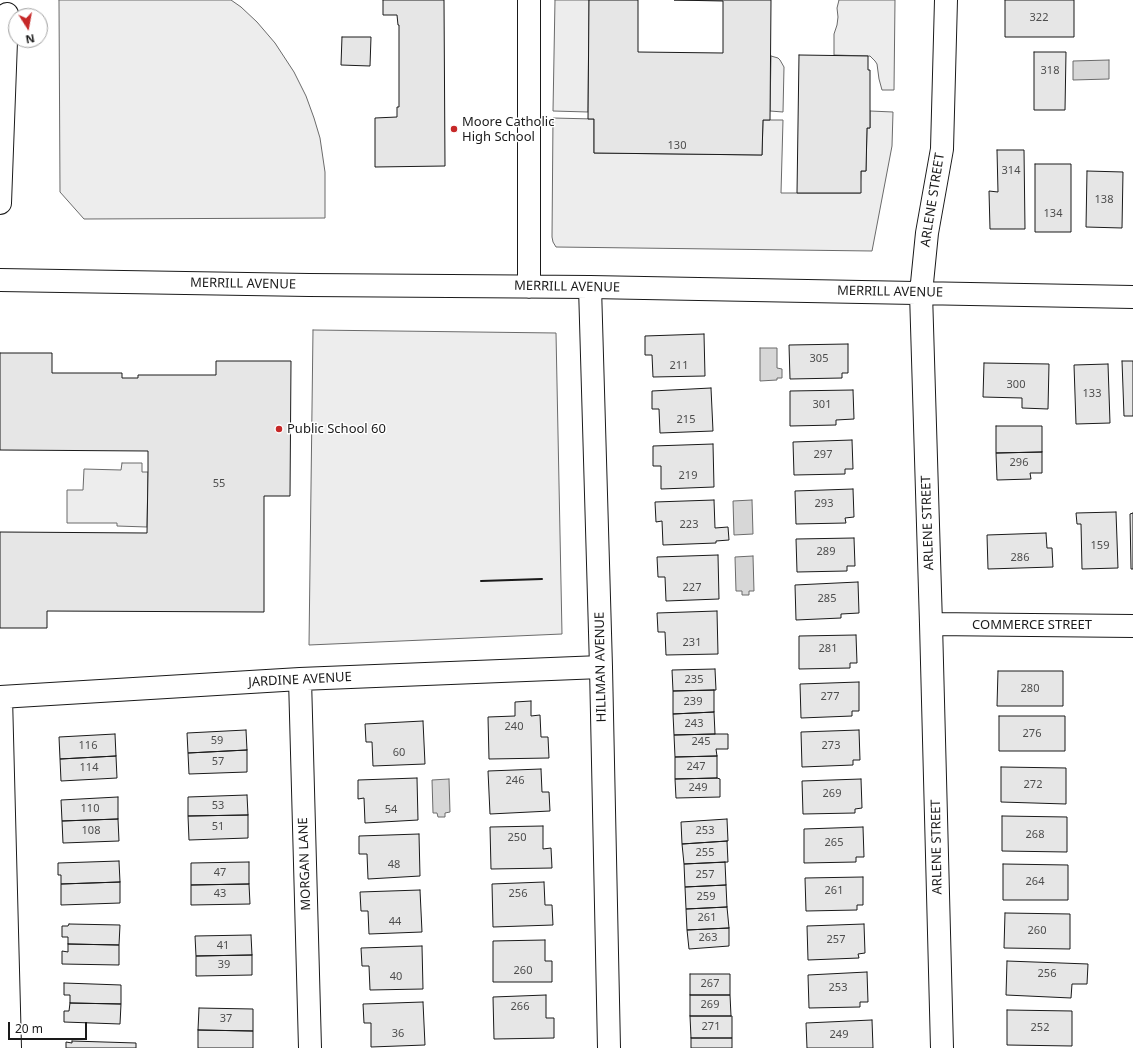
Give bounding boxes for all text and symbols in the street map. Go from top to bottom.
north arrow [8,8,48,48]
house number: 322 [1030,11,1048,25]
text: N [24,31,36,48]
house number: 318 [1041,64,1059,78]
place label: Moore Catholic High School [462,114,554,145]
marker: Moore Catholic High School [449,124,459,134]
house number: 130 [668,139,686,153]
street label: ARLENE STREET [918,152,948,248]
house number: 314 [1002,164,1020,178]
house number: 138 [1095,193,1113,207]
house number: 134 [1044,207,1062,221]
street label: MERRILL AVENUE [190,275,296,293]
street label: MERRILL AVENUE [514,278,620,296]
street label: MERRILL AVENUE [837,283,943,301]
house number: 305 [810,352,828,366]
house number: 211 [670,359,688,373]
house number: 300 [1007,378,1025,392]
house number: 133 [1083,387,1101,401]
house number: 301 [813,398,831,412]
house number: 215 [677,413,695,427]
place label: Public School 60 [287,421,386,437]
marker: Public School 60 [274,424,284,434]
house number: 297 [814,448,832,462]
house number: 296 [1010,456,1028,470]
house number: 219 [679,469,697,483]
street label: ARLENE STREET [919,475,937,571]
house number: 55 [213,477,225,491]
house number: 293 [815,497,833,511]
house number: 223 [680,518,698,532]
house number: 159 [1091,539,1109,553]
house number: 289 [817,545,835,559]
house number: 286 [1011,551,1029,565]
house number: 227 [683,581,701,595]
house number: 285 [818,592,836,606]
street label: HILLMAN AVENUE [592,612,610,722]
street label: COMMERCE STREET [972,617,1092,633]
house number: 231 [683,636,701,650]
house number: 281 [819,642,837,656]
street label: JARDINE AVENUE [248,669,352,691]
house number: 235 [685,673,703,687]
house number: 280 [1021,682,1039,696]
house number: 277 [821,690,839,704]
house number: 239 [684,695,702,709]
house number: 243 [685,717,703,731]
house number: 240 [505,720,523,734]
house number: 276 [1023,727,1041,741]
house number: 59 [211,734,223,748]
house number: 245 [692,735,710,749]
house number: 116 [79,739,97,753]
house number: 273 [822,739,840,753]
house number: 60 [393,746,405,760]
house number: 57 [212,755,224,769]
house number: 247 [687,760,705,774]
house number: 114 [80,761,98,775]
house number: 246 [506,774,524,788]
house number: 272 [1024,778,1042,792]
house number: 249 [689,781,707,795]
house number: 269 [823,787,841,801]
house number: 53 [212,799,224,813]
street label: ARLENE STREET [928,799,946,895]
house number: 110 [81,802,99,816]
house number: 54 [385,803,397,817]
street label: MORGAN LANE [296,817,314,911]
house number: 51 [212,820,224,834]
house number: 108 [82,824,100,838]
house number: 253 [696,824,714,838]
house number: 268 [1026,828,1044,842]
house number: 250 [508,831,526,845]
house number: 265 [825,836,843,850]
house number: 255 [696,846,714,860]
house number: 48 [388,858,400,872]
house number: 47 [214,866,226,880]
house number: 257 [696,868,714,882]
house number: 264 [1026,875,1044,889]
house number: 261 [825,884,843,898]
house number: 43 [214,887,226,901]
house number: 256 [509,887,527,901]
house number: 259 [697,890,715,904]
house number: 261 [698,911,716,925]
house number: 44 [389,915,401,929]
house number: 260 [1028,924,1046,938]
house number: 263 [699,931,717,945]
house number: 257 [827,933,845,947]
house number: 41 [217,939,229,953]
house number: 39 [218,958,230,972]
house number: 260 [514,964,532,978]
house number: 256 [1038,967,1056,981]
house number: 40 [390,970,402,984]
house number: 267 [701,977,719,991]
house number: 253 [829,981,847,995]
house number: 269 [701,998,719,1012]
house number: 266 [511,1000,529,1014]
house number: 37 [220,1012,232,1026]
scale bar [10,1014,89,1040]
text: 20 m [15,1020,43,1037]
house number: 271 [702,1020,720,1034]
house number: 252 [1031,1021,1049,1035]
house number: 36 [392,1027,404,1041]
house number: 249 [830,1028,848,1042]

